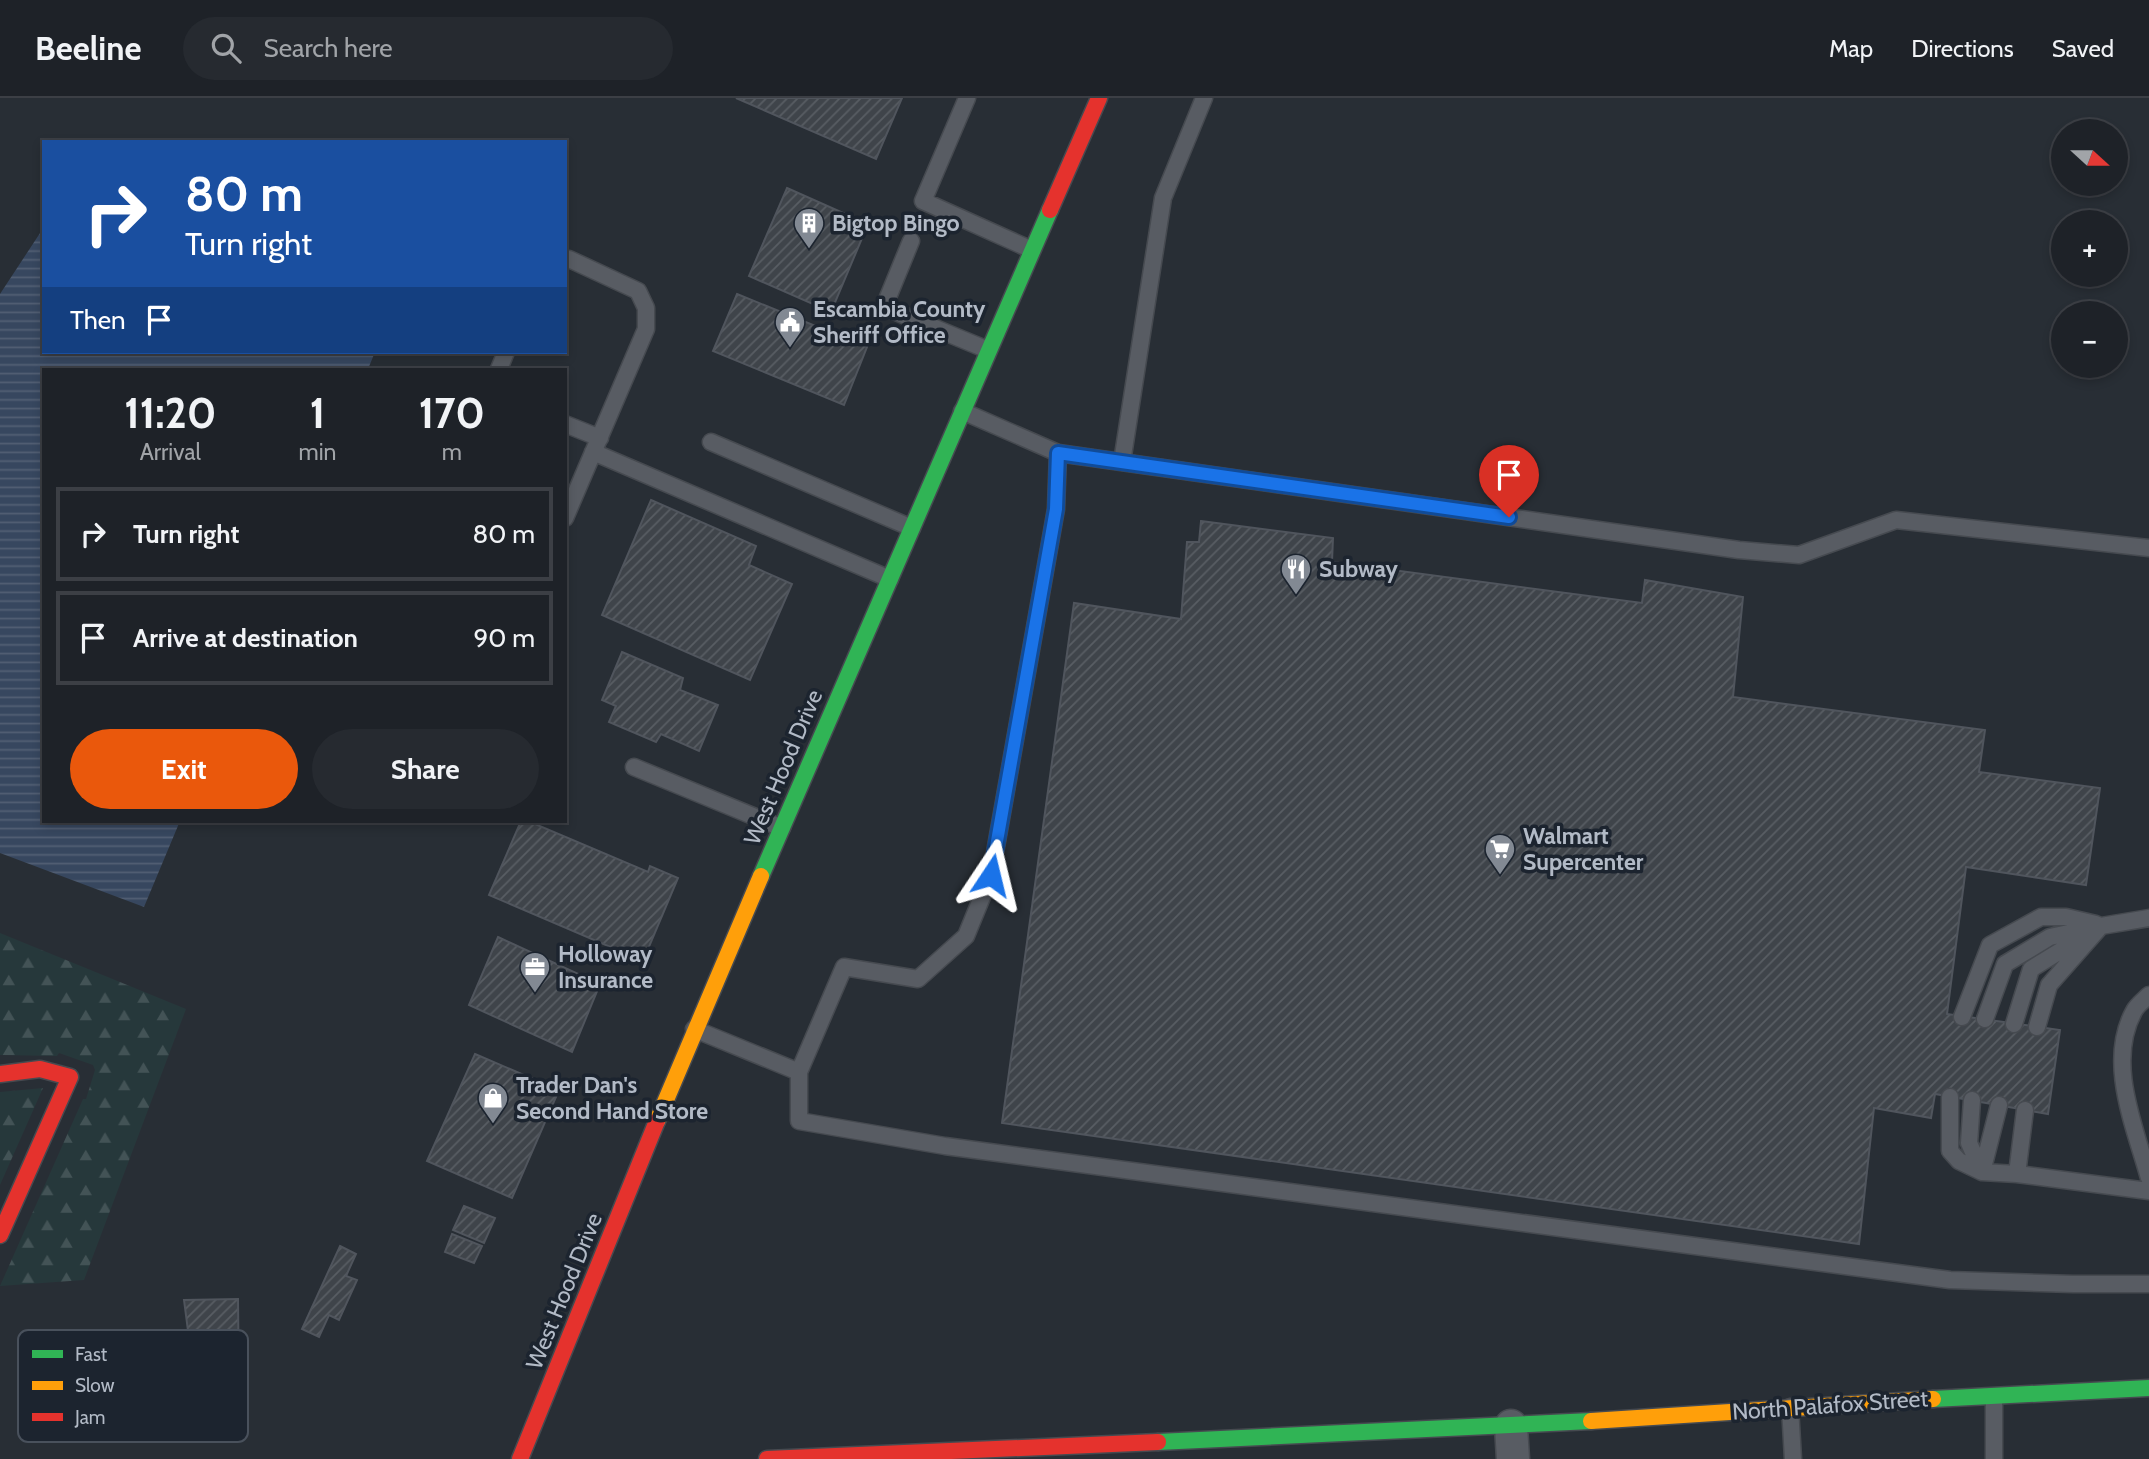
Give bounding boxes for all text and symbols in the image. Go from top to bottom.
search box [183,17,673,80]
text: Beeline [35,28,141,68]
icon: search [207,29,245,67]
text: Search here [263,32,393,64]
text: Map [1829,34,1873,63]
text: Directions [1911,34,2014,63]
text: Saved [2052,34,2114,63]
north arrow [2051,119,2128,196]
map controls [2051,119,2128,378]
text: 80 m [185,164,303,223]
icon: right [70,168,161,259]
building icon: Bigtop Bingo [792,206,826,250]
place label: Bigtop Bingo [832,209,960,237]
button: + [2051,210,2128,287]
text: Turn right [185,224,312,263]
place label: Escambia County Sheriff Office [813,295,986,349]
icon: arrive [140,301,178,339]
button: − [2051,301,2128,378]
text: Then [70,304,126,336]
public building icon: Escambia County Sheriff Office [773,305,807,349]
text: 11:20 [124,387,216,439]
text: 1 [310,387,325,439]
text: 170 [419,387,485,439]
text: Arrival [140,438,201,466]
text: min [299,438,336,466]
text: m [442,438,462,466]
pin [1479,445,1539,517]
icon: arrive [1490,456,1528,494]
icon: right [74,515,112,553]
text: Turn right [133,518,239,550]
text: 80 m [472,518,535,550]
restaurant icon: Subway [1279,552,1313,596]
place label: Subway [1319,555,1398,583]
icon: arrive [74,619,112,657]
text: Arrive at destination [133,622,358,654]
text: 90 m [473,622,535,654]
street label: West Hood Drive [738,685,828,849]
button: Exit [70,729,298,809]
button: Share [312,729,539,809]
place label: Walmart Supercenter [1523,822,1644,876]
supermarket icon: Walmart Supercenter [1483,832,1517,876]
position arrow [954,838,1028,912]
place label: Holloway Insurance [558,940,653,994]
office icon: Holloway Insurance [518,950,552,994]
place label: Trader Dan's Second Hand Store [516,1071,708,1125]
shop icon: Trader Dan's Second Hand Store [476,1081,510,1125]
street label: West Hood Drive [520,1209,608,1373]
legend [18,1330,248,1442]
text: Fast [75,1343,108,1366]
text: Slow [75,1374,115,1397]
street label: North Palafox Street [1731,1384,1929,1426]
text: Jam [74,1406,105,1429]

